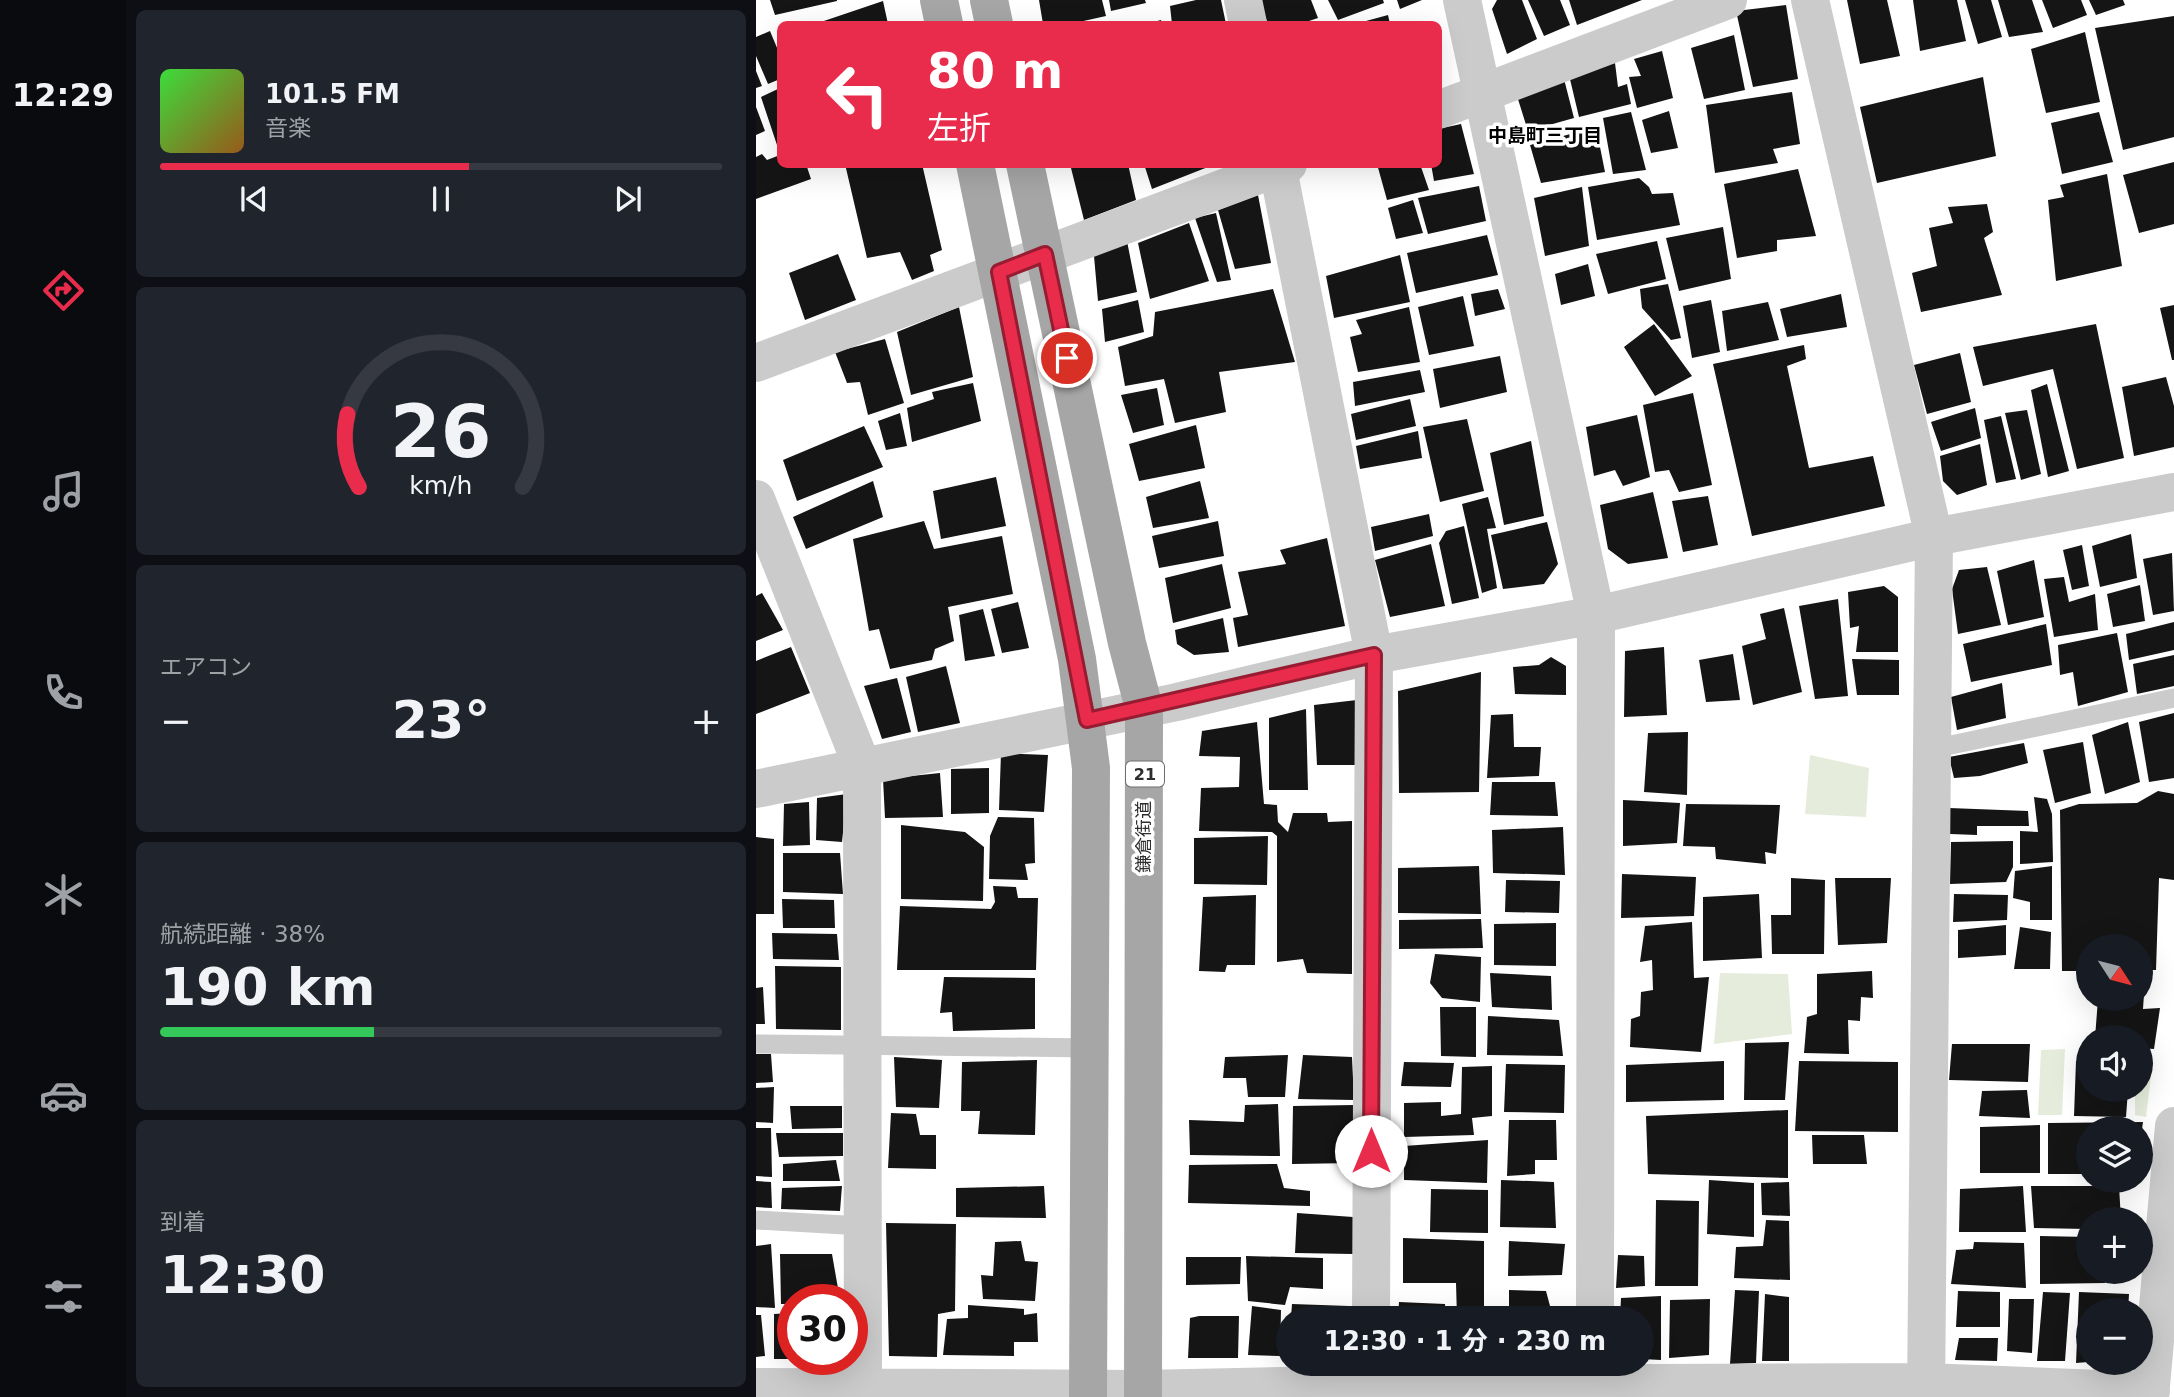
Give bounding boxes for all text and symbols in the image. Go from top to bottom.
text: 80 m [927,43,1063,100]
icon: left [812,49,903,140]
text: 12:29 [12,76,114,114]
text: 101.5 FM [265,79,400,109]
text: 左折 [927,109,991,147]
text: 音楽 [265,115,311,141]
district label: 中島町三丁目 [1488,124,1602,146]
icon: previous [235,180,273,218]
icon: pause [422,180,460,218]
icon: next [609,180,647,218]
icon: directions [39,266,88,315]
pin [1037,328,1097,388]
icon: arrive [1048,339,1086,377]
text: 26 [390,390,492,475]
icon: music [39,467,88,516]
text: km/h [409,471,473,500]
text: エアコン [160,654,252,680]
icon: phone [39,668,88,717]
text: 23° [392,690,490,750]
text: − [160,699,192,743]
text: + [690,699,722,743]
road number: 21 [1126,762,1164,786]
street label: 鎌倉街道 [1133,801,1154,873]
icon: climate [39,870,88,919]
text: 航続距離 · 38% [160,921,325,947]
north arrow [2076,934,2152,1012]
map controls [2076,934,2153,1375]
text: 190 km [160,957,375,1017]
button: sound [2076,1025,2153,1102]
icon: car [39,1071,88,1120]
position arrow [1334,1114,1408,1188]
button: layers [2076,1116,2153,1193]
button: + [2076,1207,2153,1284]
text: 到着 [160,1209,206,1235]
text: 12:30 [160,1245,326,1305]
icon: filters [39,1272,88,1321]
speed limit sign: 30 [777,1284,868,1375]
button: − [2076,1298,2153,1375]
text: 12:30 · 1 分 · 230 m [1324,1326,1606,1356]

